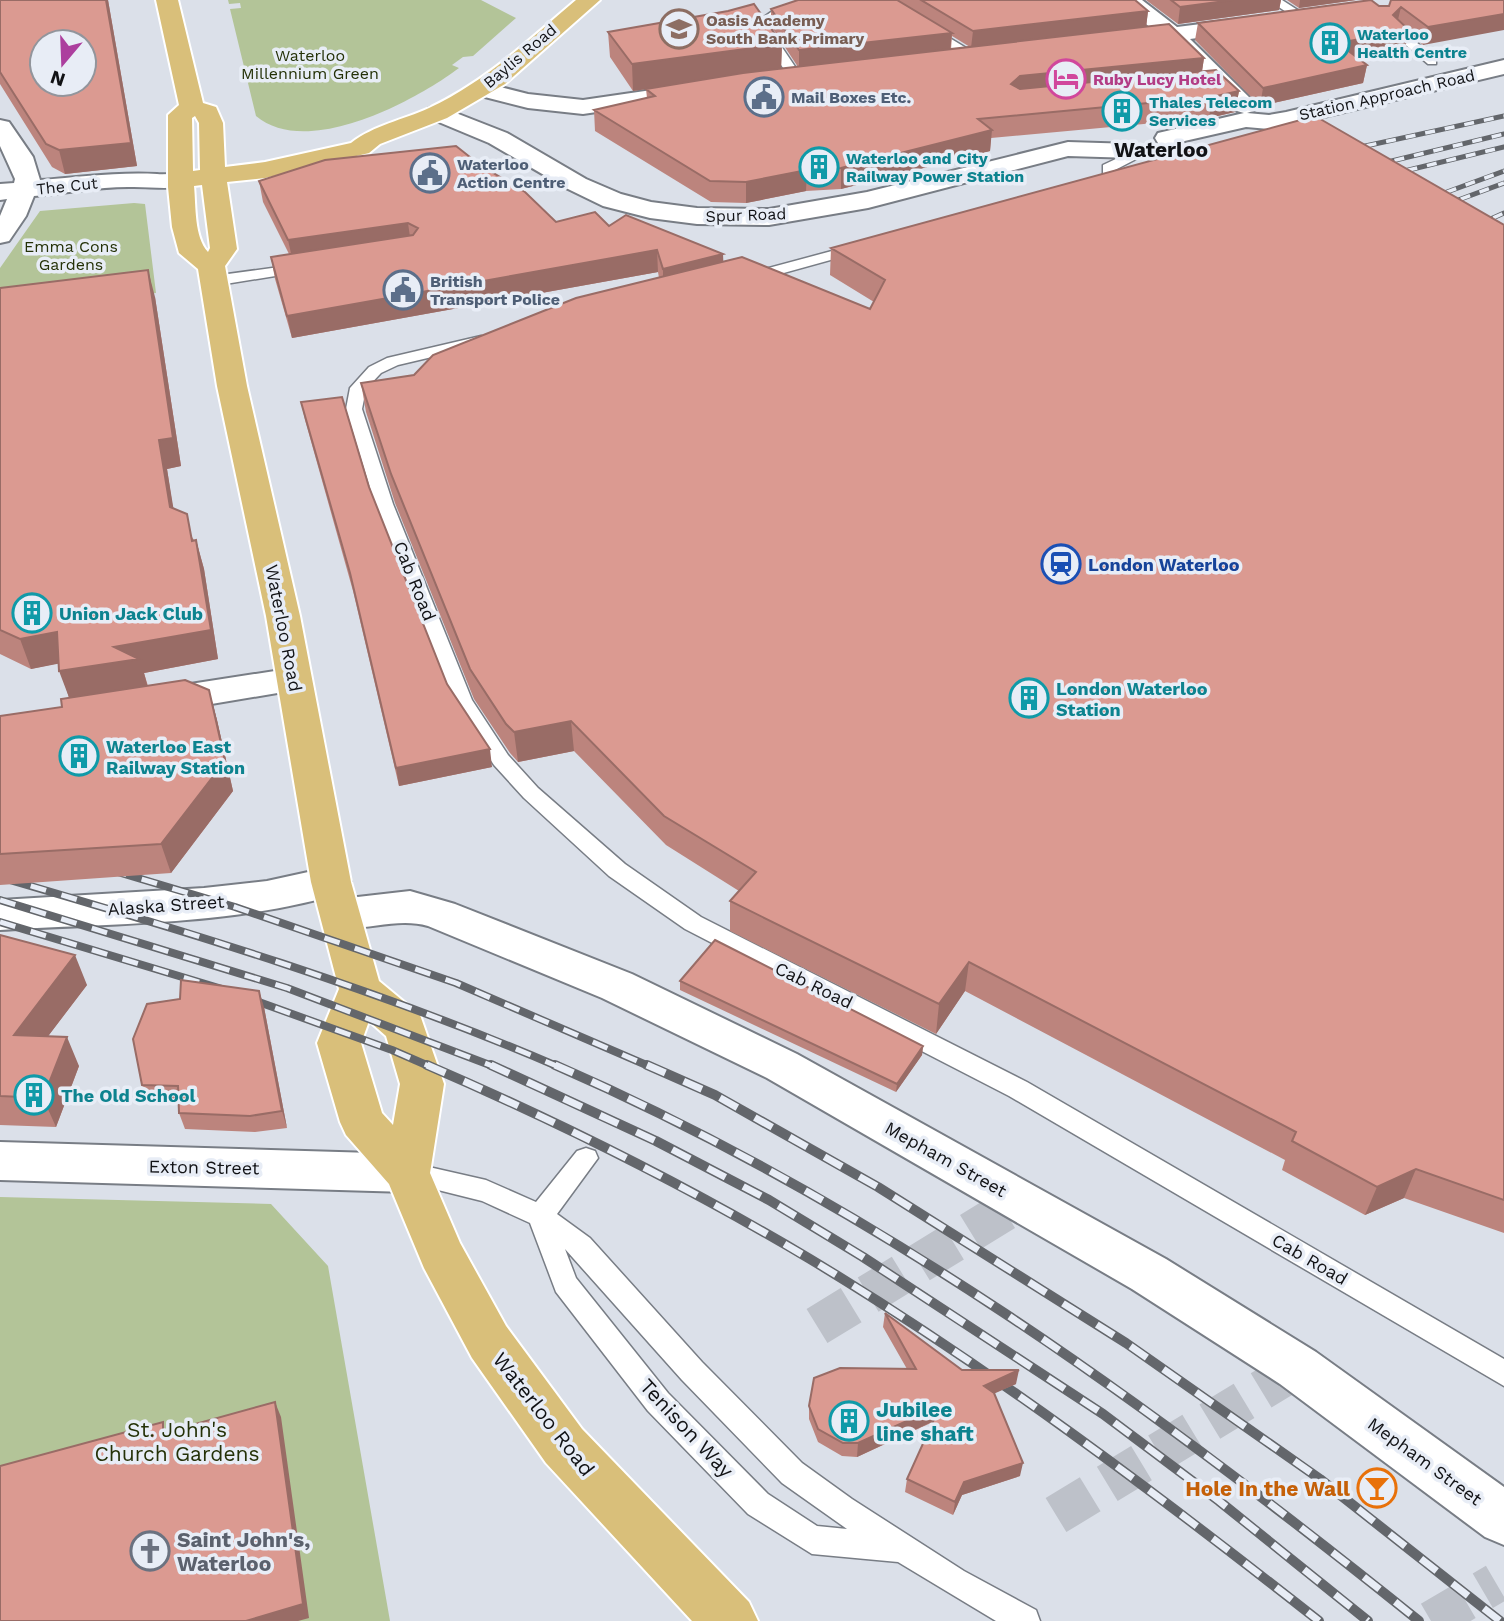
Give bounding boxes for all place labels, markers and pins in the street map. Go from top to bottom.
school or university icon: Oasis Academy South Bank Primary [658,8,700,50]
place label: Oasis Academy South Bank Primary [706,11,865,48]
building icon: Waterloo Health Centre [1309,22,1351,64]
place label: Waterloo Health Centre [1357,25,1467,62]
hotel icon: Ruby Lucy Hotel [1045,58,1087,100]
place label: Ruby Lucy Hotel [1093,70,1222,89]
public building icon: Mail Boxes Etc. [743,76,785,118]
place label: Mail Boxes Etc. [791,88,911,107]
building icon: Thales Telecom Services [1101,90,1143,132]
place label: Thales Telecom Services [1149,93,1272,130]
building icon: Waterloo and City Railway Power Station [798,146,840,188]
place label: Waterloo and City Railway Power Station [846,149,1024,186]
public building icon: Waterloo Action Centre [409,152,451,194]
place label: Waterloo Action Centre [457,155,565,192]
public building icon: British Transport Police [382,269,424,311]
place label: British Transport Police [430,272,560,309]
station icon: London Waterloo [1040,543,1082,585]
place label: London Waterloo [1088,554,1240,575]
building icon: Union Jack Club [11,592,53,634]
place label: Union Jack Club [59,603,203,624]
building icon: London Waterloo Station [1008,677,1050,719]
place label: London Waterloo Station [1056,678,1208,720]
building icon: Waterloo East Railway Station [58,735,100,777]
place label: Waterloo East Railway Station [106,736,245,778]
building icon: The Old School [13,1074,55,1116]
place label: The Old School [61,1085,195,1106]
place label: Jubilee line shaft [876,1397,974,1446]
building icon: Jubilee line shaft [828,1400,870,1442]
bar icon: Hole In the Wall [1356,1467,1398,1509]
place label: Hole In the Wall [1185,1476,1350,1501]
place label: Saint John's, Waterloo [177,1527,310,1576]
church icon: Saint John's, Waterloo [129,1530,171,1572]

